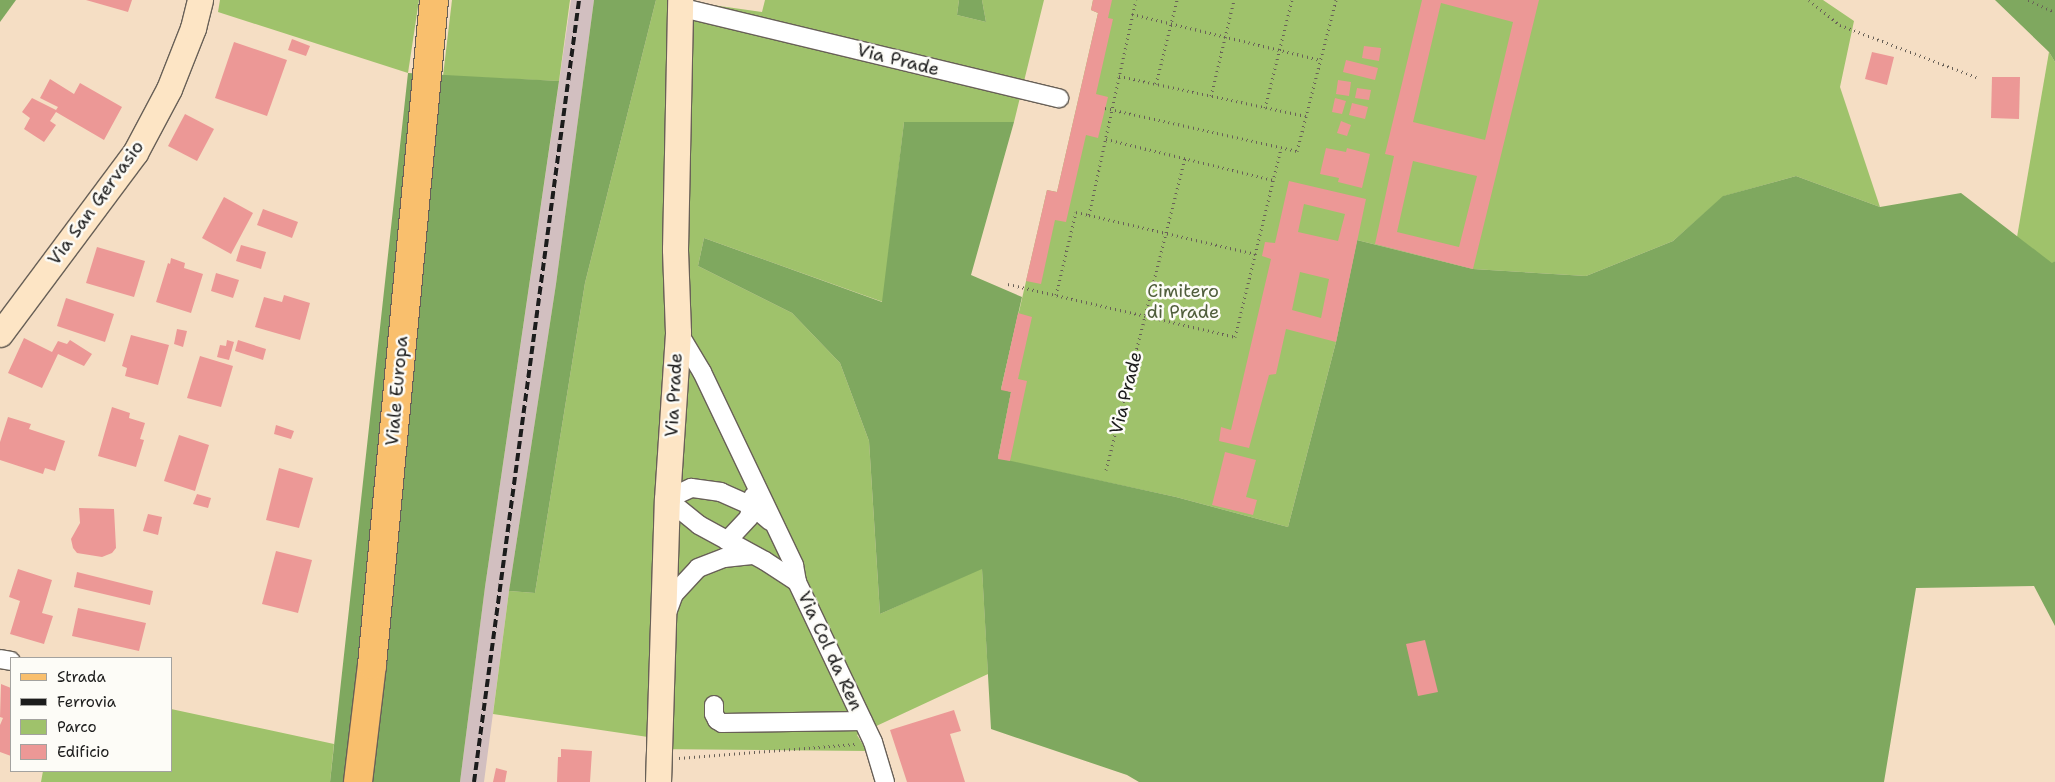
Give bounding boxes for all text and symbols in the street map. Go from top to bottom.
street label: Via Prade [855,39,941,81]
street label: Via San Gervasio [43,136,149,270]
park label: Cimitero di Prade [1147,281,1219,324]
street label: Viale Europa [381,335,413,447]
street label: Via Prade [1105,350,1147,436]
street label: Via Prade [661,352,687,438]
street label: Via Col da Ren [793,588,867,714]
legend [10,657,172,772]
text: Strada [57,667,106,687]
text: Ferrovia [57,692,116,712]
text: Parco [57,717,97,737]
text: Edificio [57,742,109,762]

